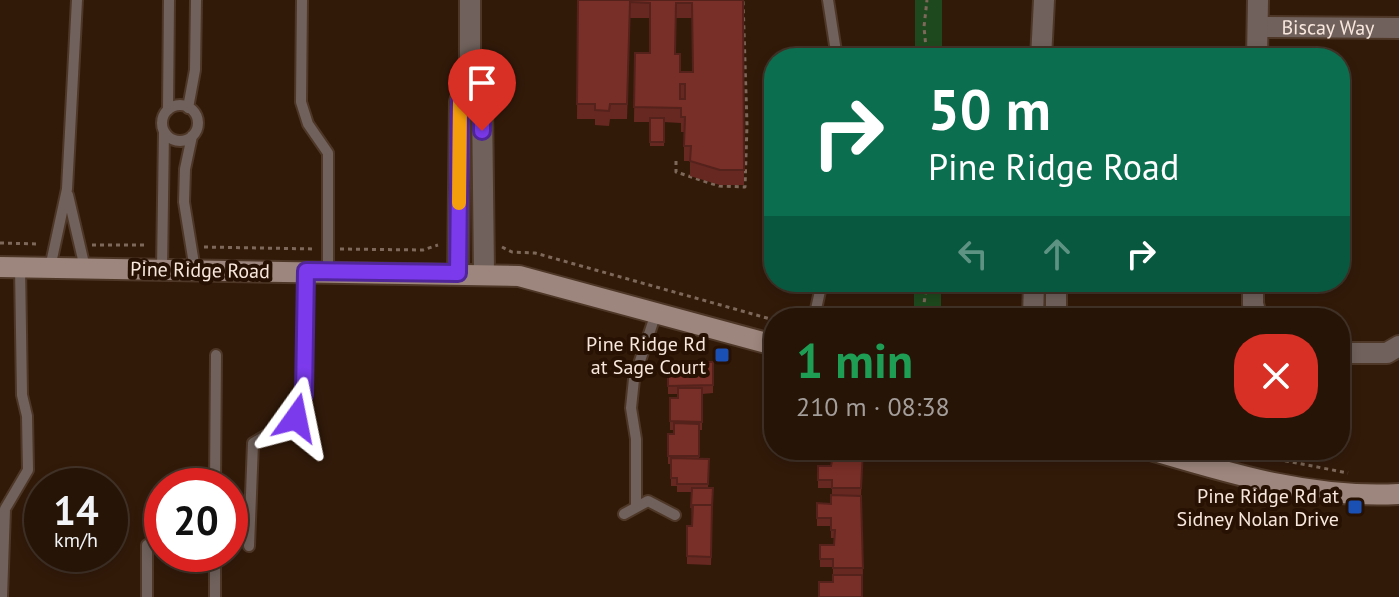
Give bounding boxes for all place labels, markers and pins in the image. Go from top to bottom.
pin [448,49,516,131]
place label: Pine Ridge Rd at Sage Court [586,331,706,380]
marker: Pine Ridge Rd at Sage Court [713,346,731,364]
place label: Pine Ridge Rd at Sidney Nolan Drive [1177,483,1339,532]
marker: Pine Ridge Rd at Sidney Nolan Drive [1346,498,1364,516]

